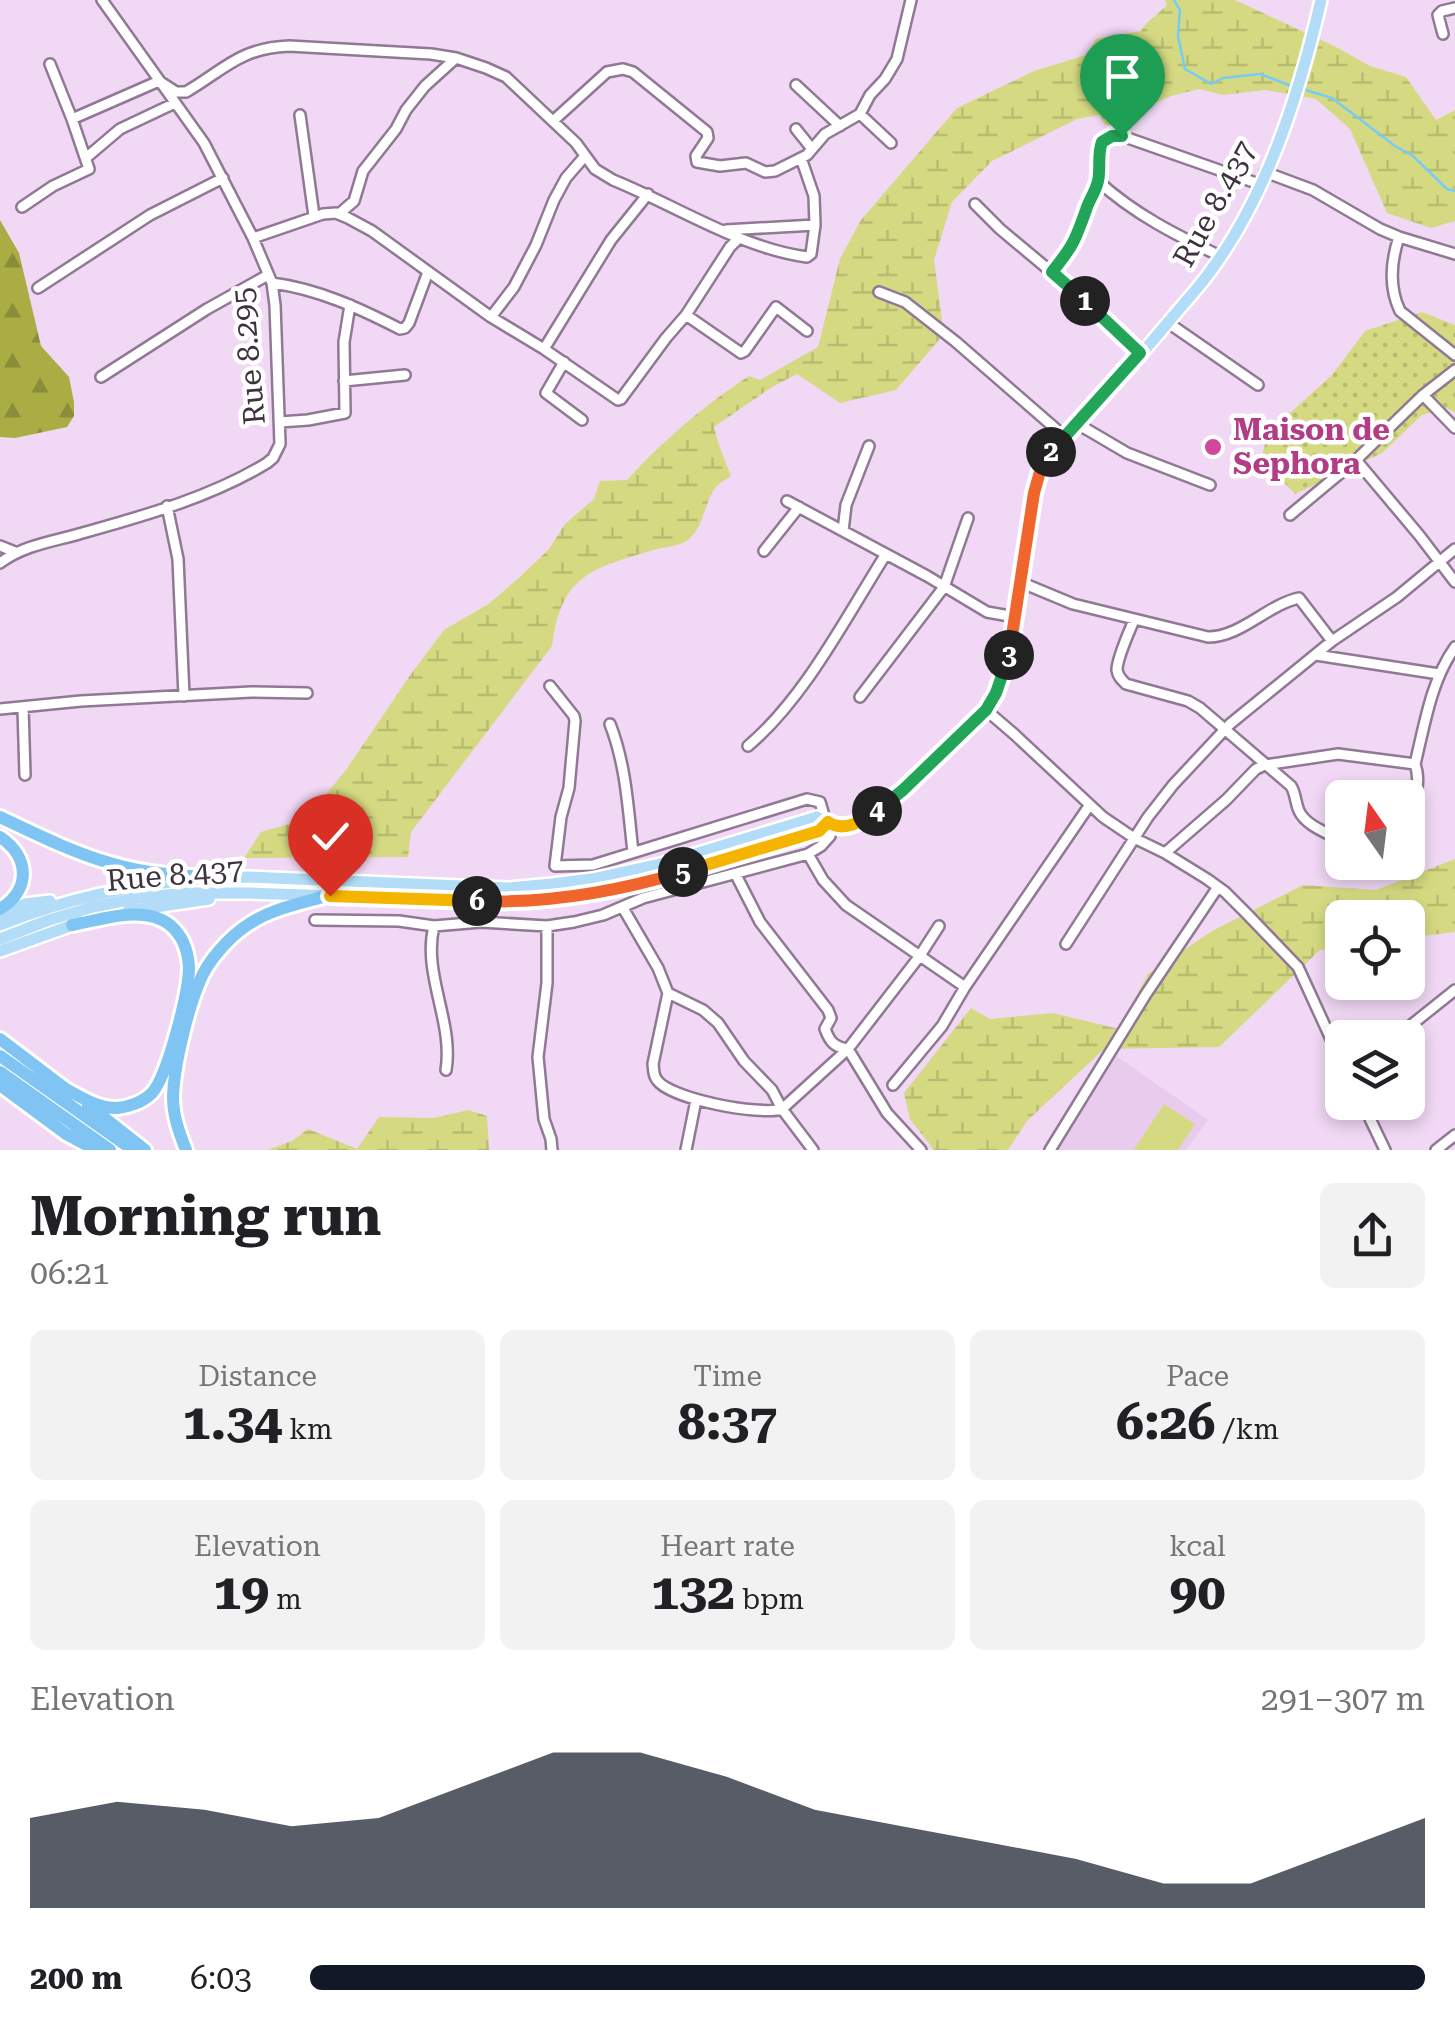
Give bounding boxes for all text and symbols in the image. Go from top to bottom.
pin [1080,34,1165,137]
icon: arrive [1095,49,1150,104]
street label: Rue 8.437 [1166,135,1263,273]
pin: 1 [1060,276,1110,326]
text: 1 [1077,284,1093,317]
street label: Rue 8.295 [225,286,272,426]
place label: Maison de Sephora [1233,412,1390,481]
pin: 2 [1026,427,1076,477]
text: 2 [1043,435,1059,468]
marker: Maison de Sephora [1202,436,1224,458]
pin: 3 [984,630,1034,680]
text: 3 [1001,638,1017,671]
north arrow [1325,780,1425,880]
map controls [1325,780,1425,1120]
pin: 4 [852,786,902,836]
pin [288,794,373,897]
text: 4 [869,794,885,827]
icon: check [303,809,358,864]
pin: 5 [658,847,708,897]
street label: Rue 8.437 [105,851,245,898]
text: 5 [675,855,691,888]
pin: 6 [452,876,502,926]
text: 6 [469,884,485,917]
button: locate [1325,900,1425,1000]
button: layers [1325,1020,1425,1120]
button: share [1320,1183,1425,1288]
text: Morning run [30,1184,381,1248]
text: 06:21 [30,1254,110,1292]
text: Distance [198,1360,317,1393]
text: Time [693,1360,762,1393]
text: Pace [1166,1360,1229,1393]
text: 1.34 [182,1393,282,1451]
text: 8:37 [678,1393,777,1451]
text: 6:26 [1116,1393,1216,1451]
text: km [282,1413,333,1446]
text: /km [1216,1413,1279,1446]
text: Elevation [194,1530,321,1563]
text: Heart rate [660,1530,795,1563]
text: kcal [1169,1530,1226,1563]
text: 19 [213,1563,269,1621]
text: 132 [651,1563,735,1621]
text: 90 [1170,1563,1226,1621]
text: m [269,1583,302,1616]
text: bpm [735,1583,804,1616]
text: Elevation [30,1680,175,1718]
text: 291–307 m [1261,1680,1425,1718]
text: 200 m [30,1959,123,1997]
text: 6:03 [190,1959,252,1997]

